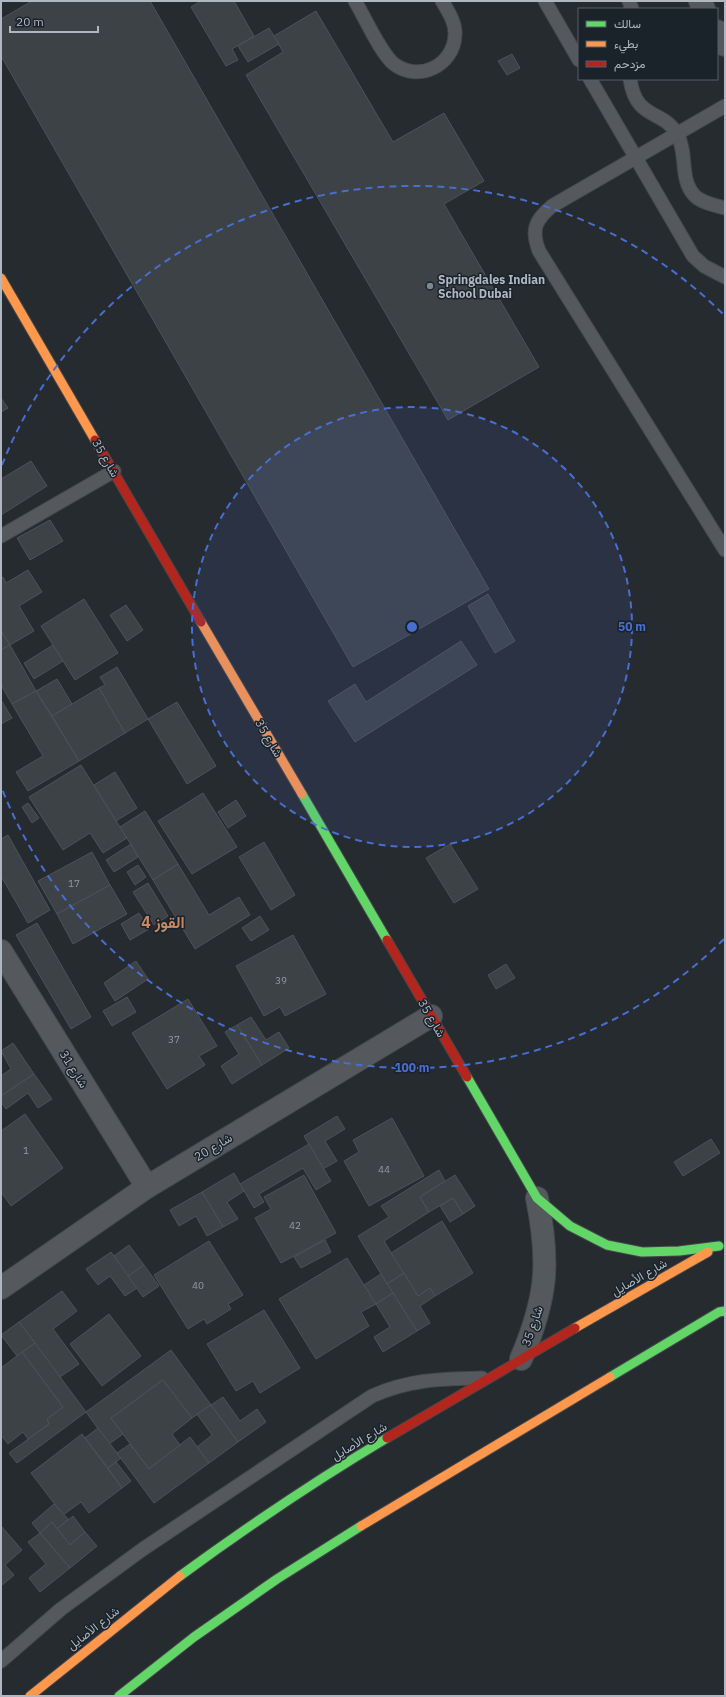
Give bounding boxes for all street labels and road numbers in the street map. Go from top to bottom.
street label: شارع 35 [87,436,123,481]
street label: شارع 35 [250,716,286,761]
street label: شارع 35 [413,996,449,1041]
street label: شارع 31 [55,1047,91,1092]
street label: شارع 20 [191,1130,236,1166]
street label: شارع الأصايل [608,1255,671,1301]
street label: شارع 35 [518,1304,548,1349]
street label: شارع الأصايل [329,1419,390,1465]
street label: شارع الأصايل [64,1603,123,1655]

